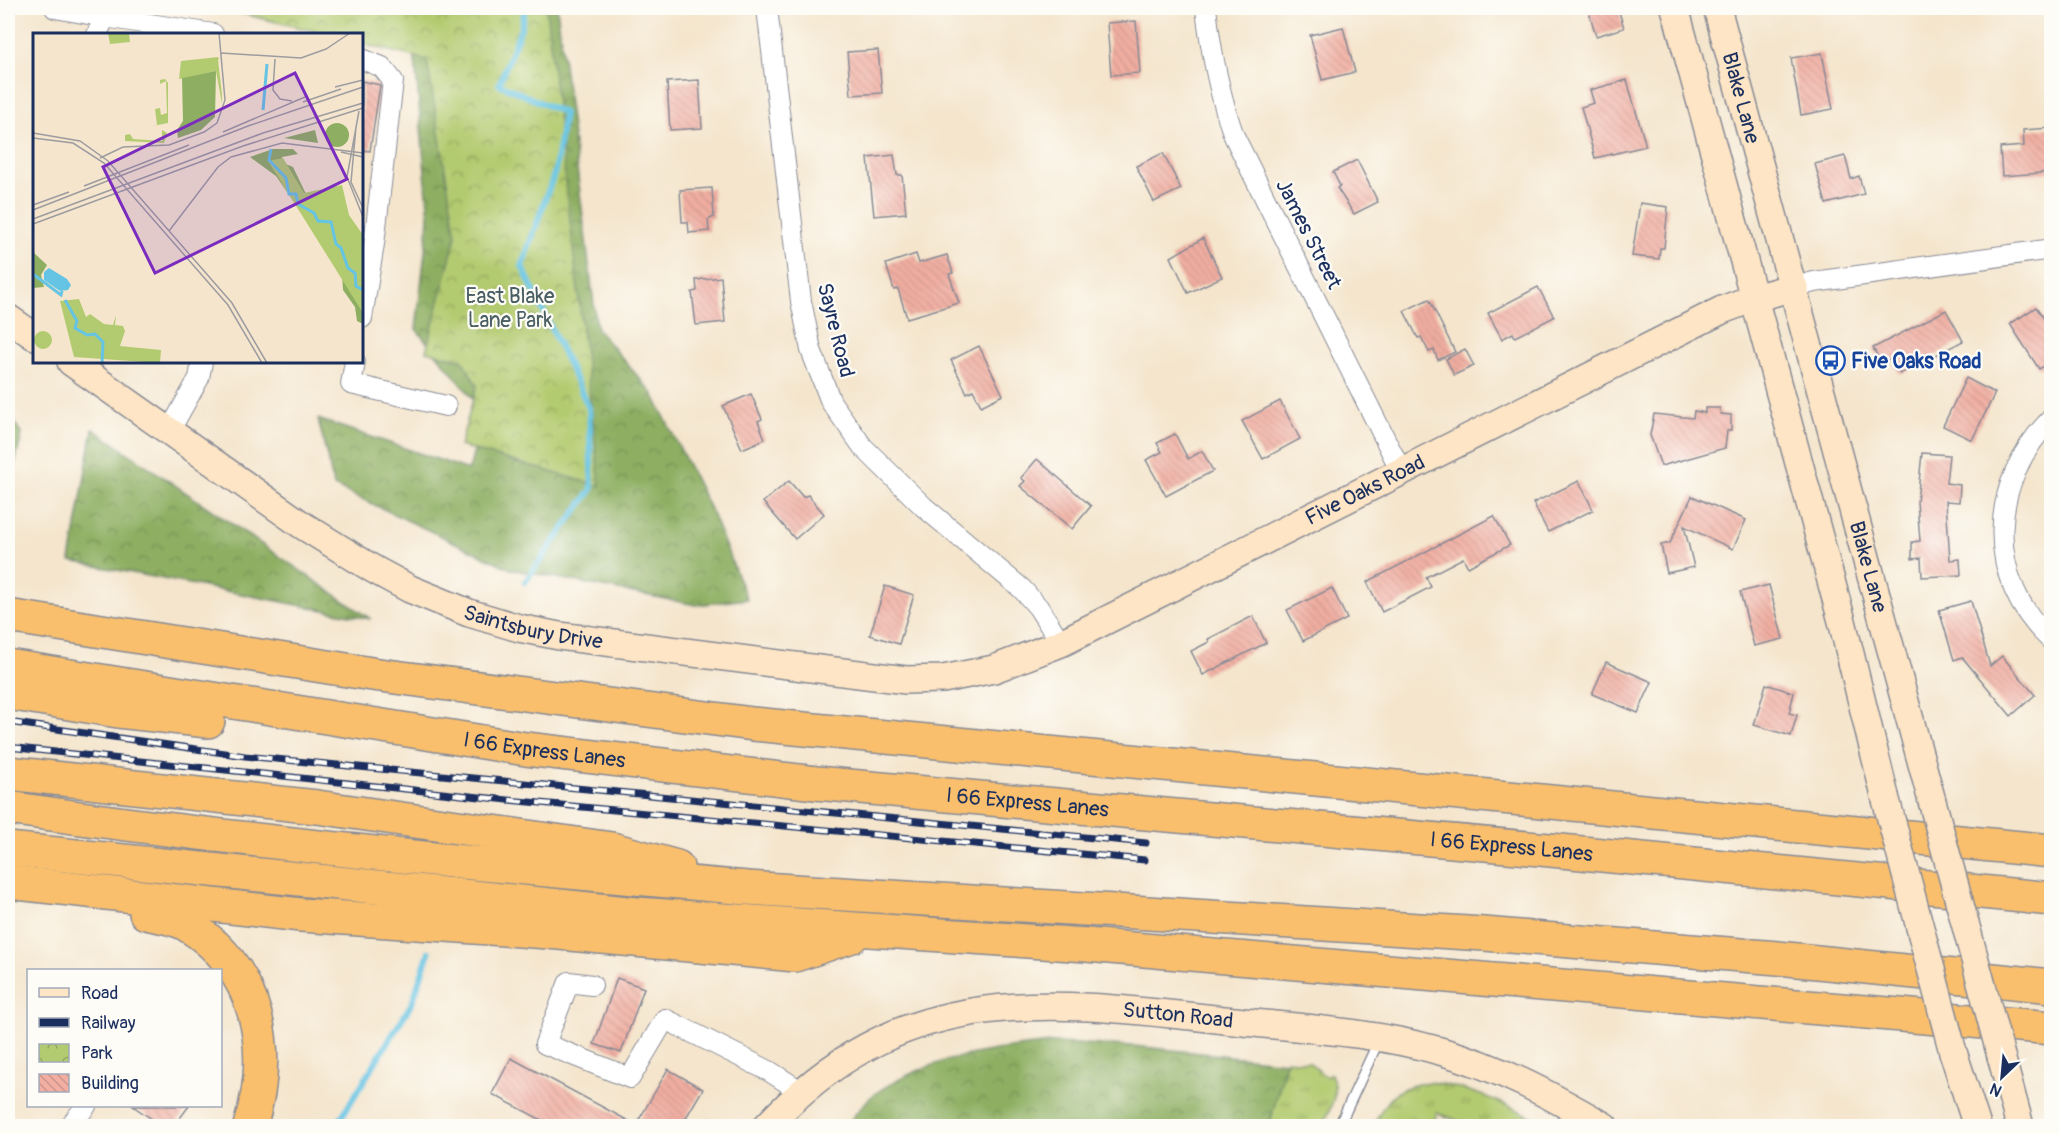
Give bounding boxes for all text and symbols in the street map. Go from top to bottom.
inset map [33,33,363,363]
street label: Blake Lane [1716,49,1766,147]
street label: James Street [1269,175,1348,294]
street label: Sayre Road [811,280,860,380]
park label: East Blake Lane Park [466,283,555,334]
bus stop icon: Five Oaks Road [1814,345,1846,377]
place label: Five Oaks Road [1851,348,1982,375]
street label: Five Oaks Road [1301,449,1430,532]
street label: Blake Lane [1843,518,1893,616]
street label: Saintsbury Drive [460,599,605,655]
street label: I 66 Express Lanes [461,726,627,775]
street label: I 66 Express Lanes [945,782,1111,824]
street label: I 66 Express Lanes [1429,826,1595,868]
legend [27,969,222,1107]
text: Road [81,982,118,1005]
street label: Sutton Road [1122,996,1235,1035]
text: Railway [81,1012,136,1035]
text: Park [81,1042,113,1065]
north arrow [1972,1047,2032,1107]
text: Building [81,1072,139,1095]
text: N [1986,1078,2005,1101]

